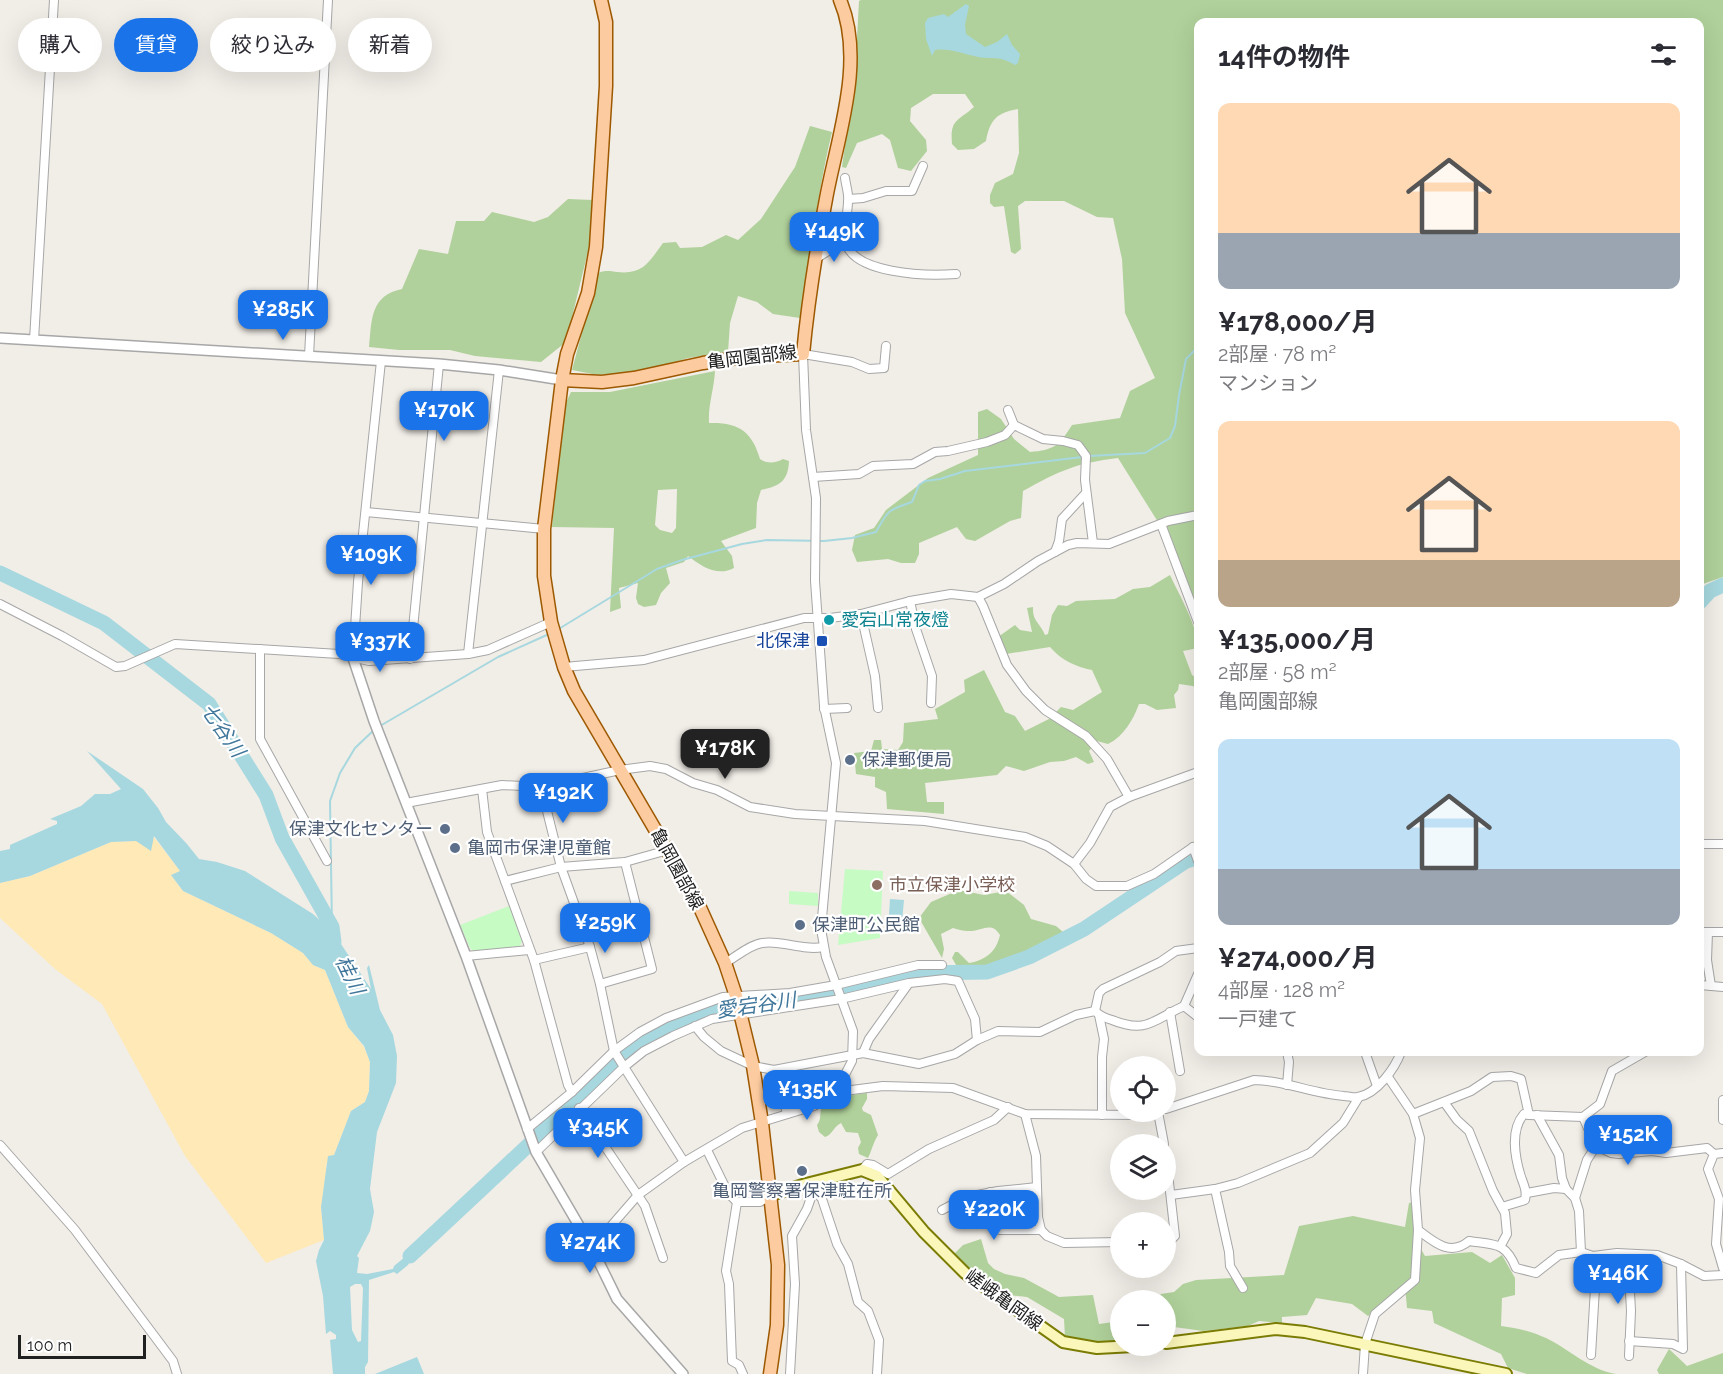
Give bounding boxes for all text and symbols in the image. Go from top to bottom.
chip: 購入 [18,18,102,72]
chip: 賃貸 [114,18,198,72]
chip: 絞り込み [210,18,336,72]
chip: 新着 [348,18,432,72]
icon: filters [1647,38,1680,71]
text: 14件の物件 [1218,42,1350,72]
icon: home [1395,142,1503,250]
pin: ¥149K [792,212,876,263]
text: ¥149K [804,219,864,243]
pin: ¥285K [241,290,325,341]
text: ¥285K [252,297,314,321]
text: ¥178,000/月 [1218,307,1377,337]
street label: 亀岡園部線 [706,341,798,372]
text: 2部屋 · 78 m² [1218,342,1336,366]
text: マンション [1218,371,1318,395]
pin: ¥170K [402,391,486,442]
text: ¥170K [414,398,475,422]
icon: home [1395,460,1503,568]
pin: ¥109K [329,535,413,586]
text: ¥109K [340,542,402,566]
place label: 愛宕山常夜燈 [841,609,949,630]
marker: 愛宕山常夜燈 [822,613,836,627]
pin: ¥337K [338,622,422,673]
text: ¥135,000/月 [1218,625,1376,655]
text: ¥337K [349,629,411,653]
place label: 北保津 [756,630,810,651]
marker: 北保津 [815,634,829,648]
text: 2部屋 · 58 m² [1218,660,1336,684]
text: 亀岡園部線 [1218,689,1318,713]
water label: 七谷川 [196,699,251,763]
pin: ¥178K [683,729,767,780]
text: ¥178K [695,736,755,760]
place label: 保津郵便局 [862,749,952,770]
marker: 保津郵便局 [843,753,857,767]
pin: ¥192K [521,773,605,824]
icon: home [1395,778,1503,886]
text: ¥192K [533,780,593,804]
place label: 保津文化センター [289,818,433,839]
marker: 保津文化センター [438,822,452,836]
street label: 亀岡園部線 [646,824,708,913]
place label: 亀岡市保津児童館 [467,837,611,858]
marker: 亀岡市保津児童館 [448,841,462,855]
place label: 市立保津小学校 [889,874,1015,895]
marker: 市立保津小学校 [870,878,884,892]
pin: ¥259K [563,903,647,954]
text: ¥259K [574,910,636,934]
place label: 保津町公民館 [812,914,920,935]
marker: 保津町公民館 [793,918,807,932]
text: ¥274,000/月 [1218,943,1377,973]
water label: 桂川 [330,952,370,1000]
text: 4部屋 · 128 m² [1218,978,1345,1002]
water label: 愛宕谷川 [715,987,799,1022]
text: 一戸建て [1218,1007,1298,1031]
map controls [1110,1056,1176,1356]
button: locate [1110,1056,1176,1122]
pin: ¥135K [765,1070,849,1121]
text: ¥135K [777,1077,837,1101]
pin: ¥345K [556,1108,640,1159]
text: ¥345K [567,1115,629,1139]
pin: ¥152K [1586,1115,1670,1166]
text: ¥152K [1598,1122,1658,1146]
button: layers [1110,1134,1176,1200]
marker: 亀岡警察署保津駐在所 [795,1164,809,1178]
place label: 亀岡警察署保津駐在所 [712,1180,892,1201]
pin: ¥220K [952,1190,1036,1241]
text: ¥220K [963,1197,1025,1221]
button: + [1110,1212,1176,1278]
pin: ¥274K [548,1223,632,1274]
text: ¥274K [560,1230,620,1254]
pin: ¥146K [1576,1254,1660,1305]
text: ¥146K [1587,1261,1649,1285]
street label: 嵯峨亀岡線 [962,1265,1047,1335]
button: − [1110,1290,1176,1356]
scale bar [18,1332,146,1360]
text: 100 m [27,1336,72,1355]

